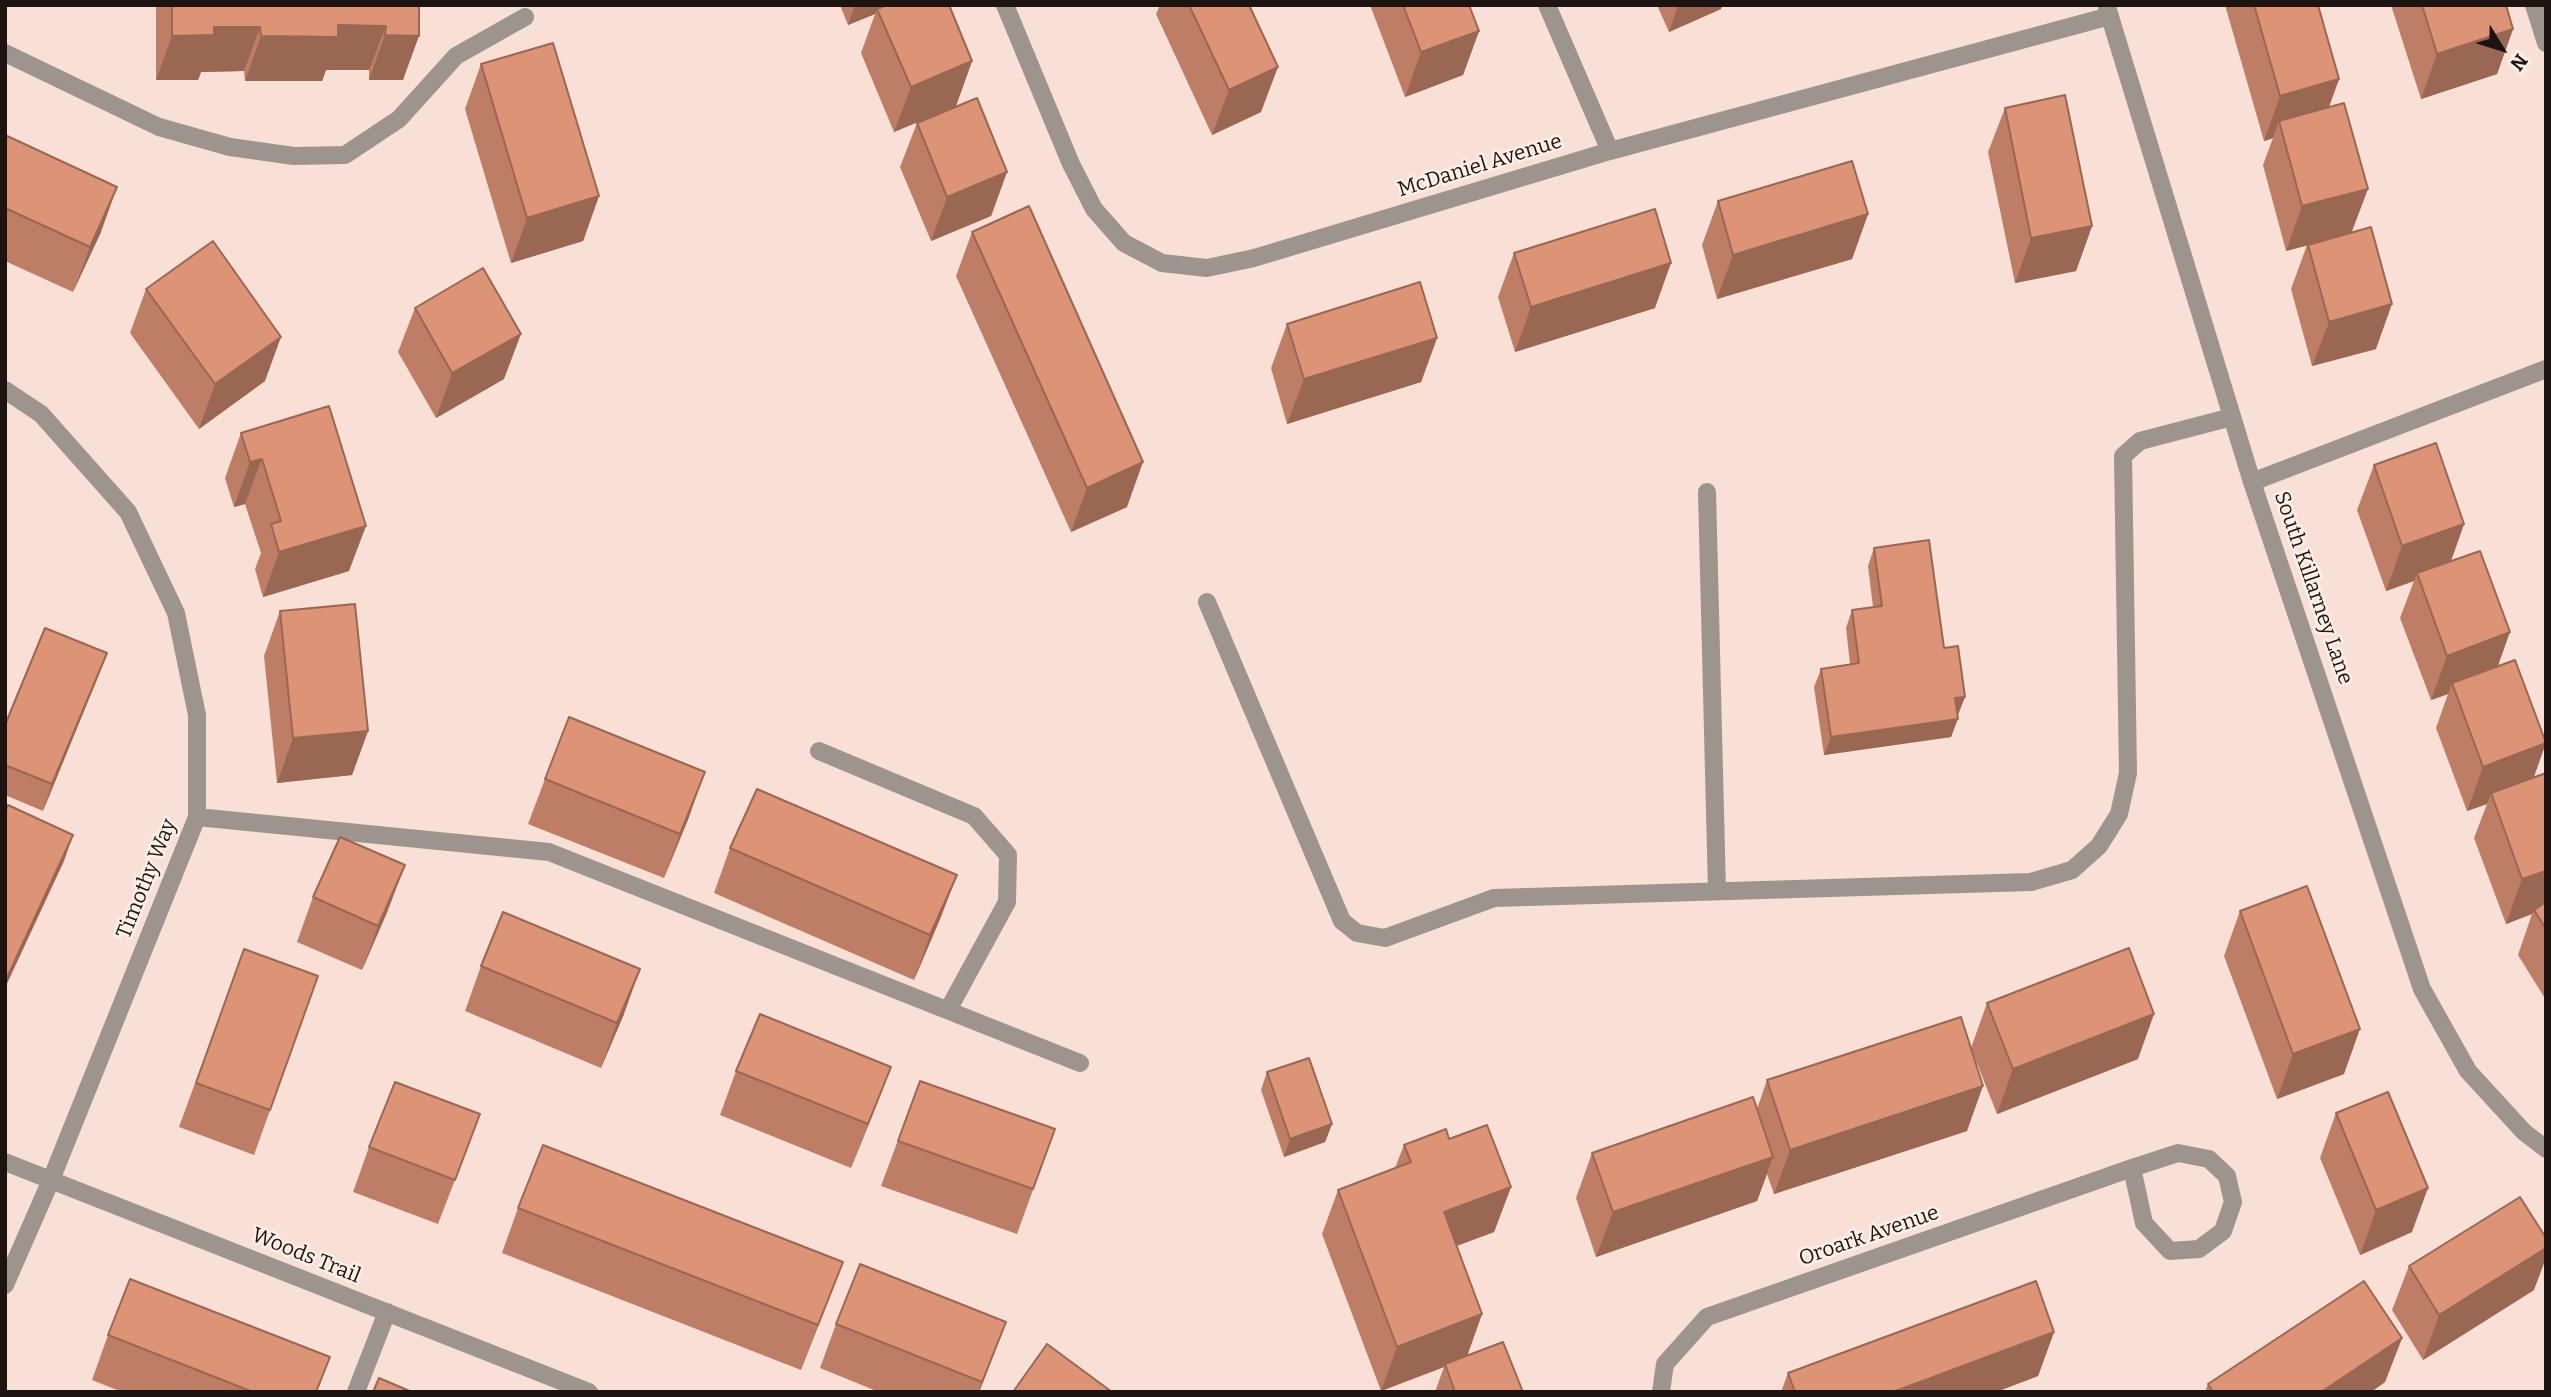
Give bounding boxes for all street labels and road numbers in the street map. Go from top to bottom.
street label: McDaniel Avenue [1395,129,1565,203]
street label: South Killarney Lane [2268,488,2358,688]
street label: Timothy Way [112,815,182,943]
street label: Oroark Avenue [1796,1200,1942,1272]
street label: Woods Trail [248,1223,364,1289]

